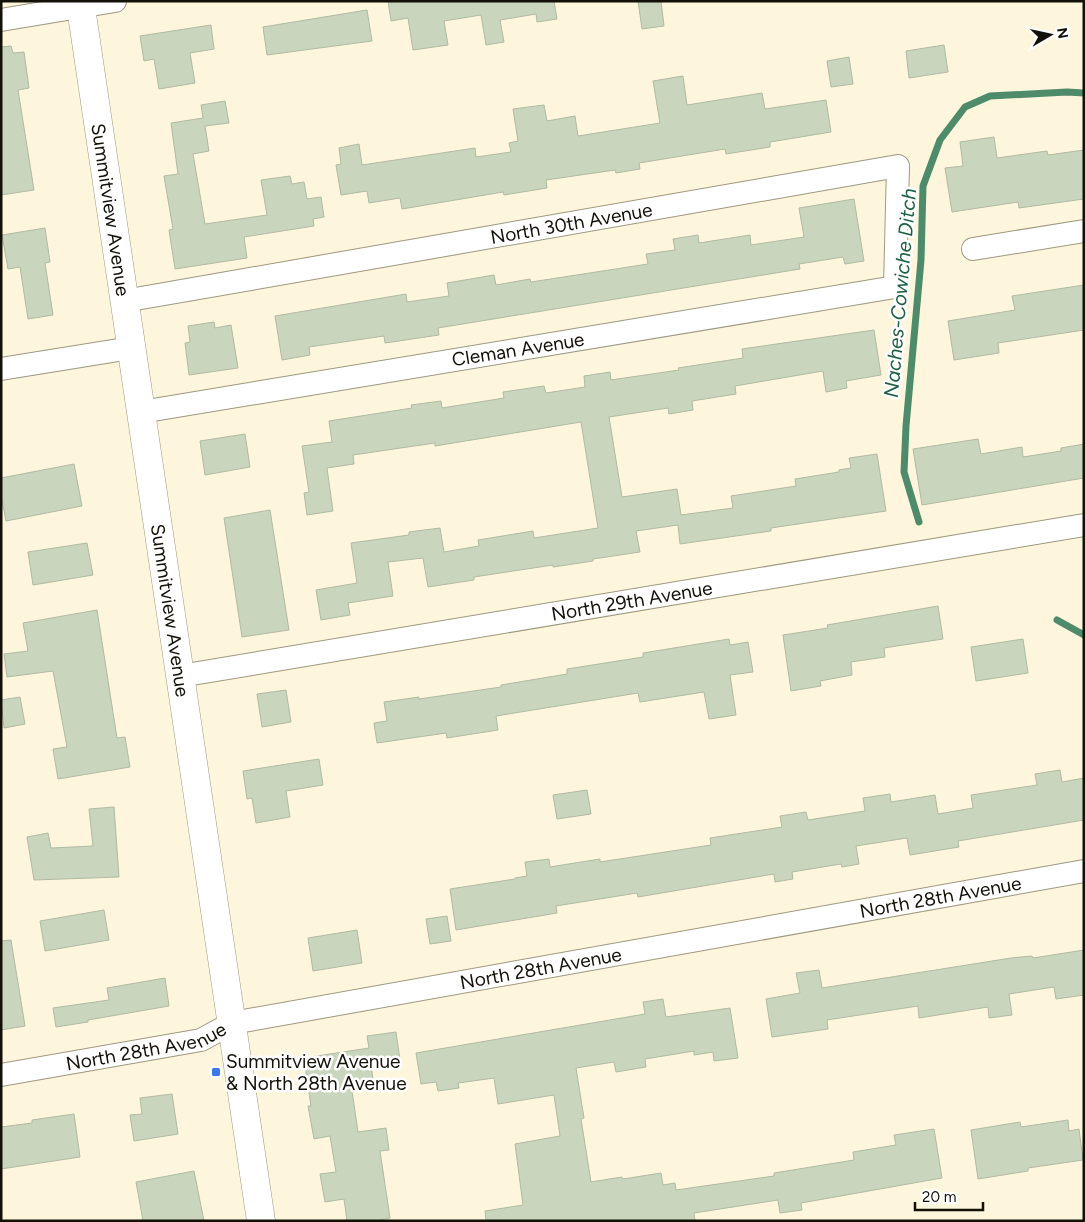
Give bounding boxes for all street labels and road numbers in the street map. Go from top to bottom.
street label: Summitview Avenue [86,122,135,298]
street label: North 30th Avenue [489,198,654,249]
street label: Cleman Avenue [450,328,586,371]
street label: Summitview Avenue [146,522,194,698]
street label: North 29th Avenue [550,576,714,626]
street label: North 28th Avenue [858,871,1023,923]
street label: North 28th Avenue [458,943,623,994]
street label: North 28th Avenue [64,1017,230,1075]

